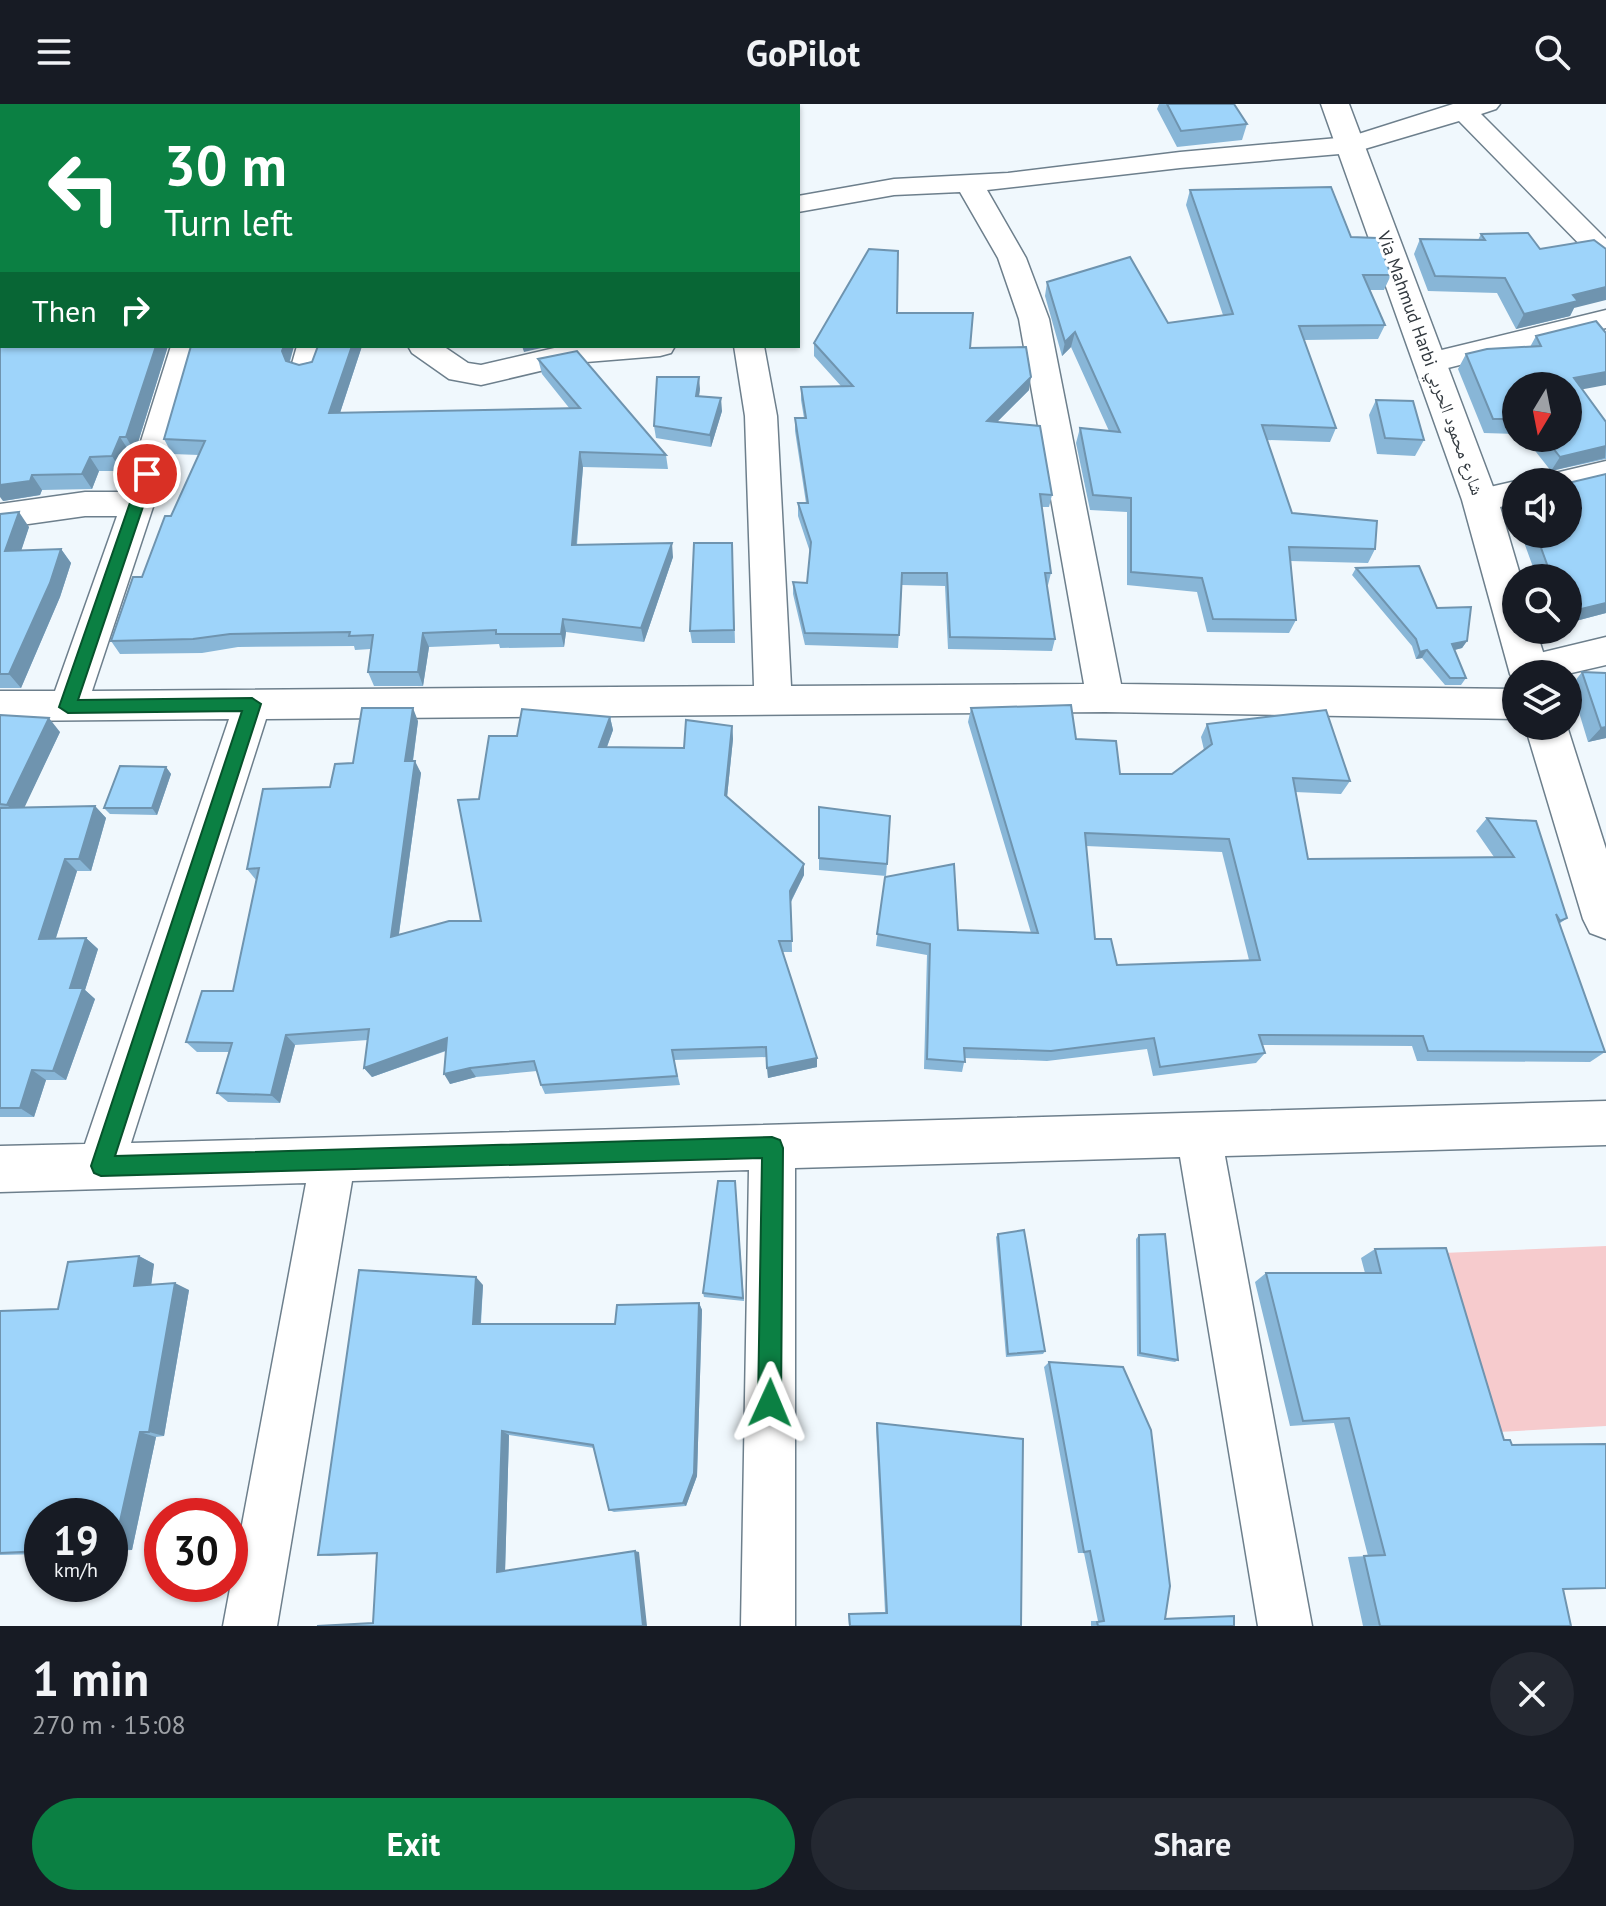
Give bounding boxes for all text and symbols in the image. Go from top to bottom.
text: GoPilot [746,29,860,76]
icon: menu [32,30,76,74]
icon: search [1530,30,1574,74]
text: 30 m [164,129,287,201]
icon: left [32,136,136,240]
text: Turn left [164,199,293,246]
street label: Via Mahmud Harbi شارع محمود الحربي [1369,227,1490,499]
icon: right [113,288,157,332]
text: Then [32,291,97,330]
north arrow [1502,372,1582,452]
map controls [1502,372,1582,740]
pin [113,440,181,508]
icon: arrive [125,452,169,496]
button: sound [1502,468,1582,548]
button: search [1502,564,1582,644]
button: layers [1502,660,1582,740]
position arrow [728,1361,812,1445]
speed limit sign: 30 [144,1498,248,1602]
text: 19 [53,1514,99,1566]
text: km/h [54,1557,98,1583]
text: 1 min [32,1647,149,1709]
button: close [1490,1652,1574,1736]
text: 270 m · 15:08 [32,1708,186,1741]
button: Exit [32,1798,795,1890]
button: Share [811,1798,1574,1890]

